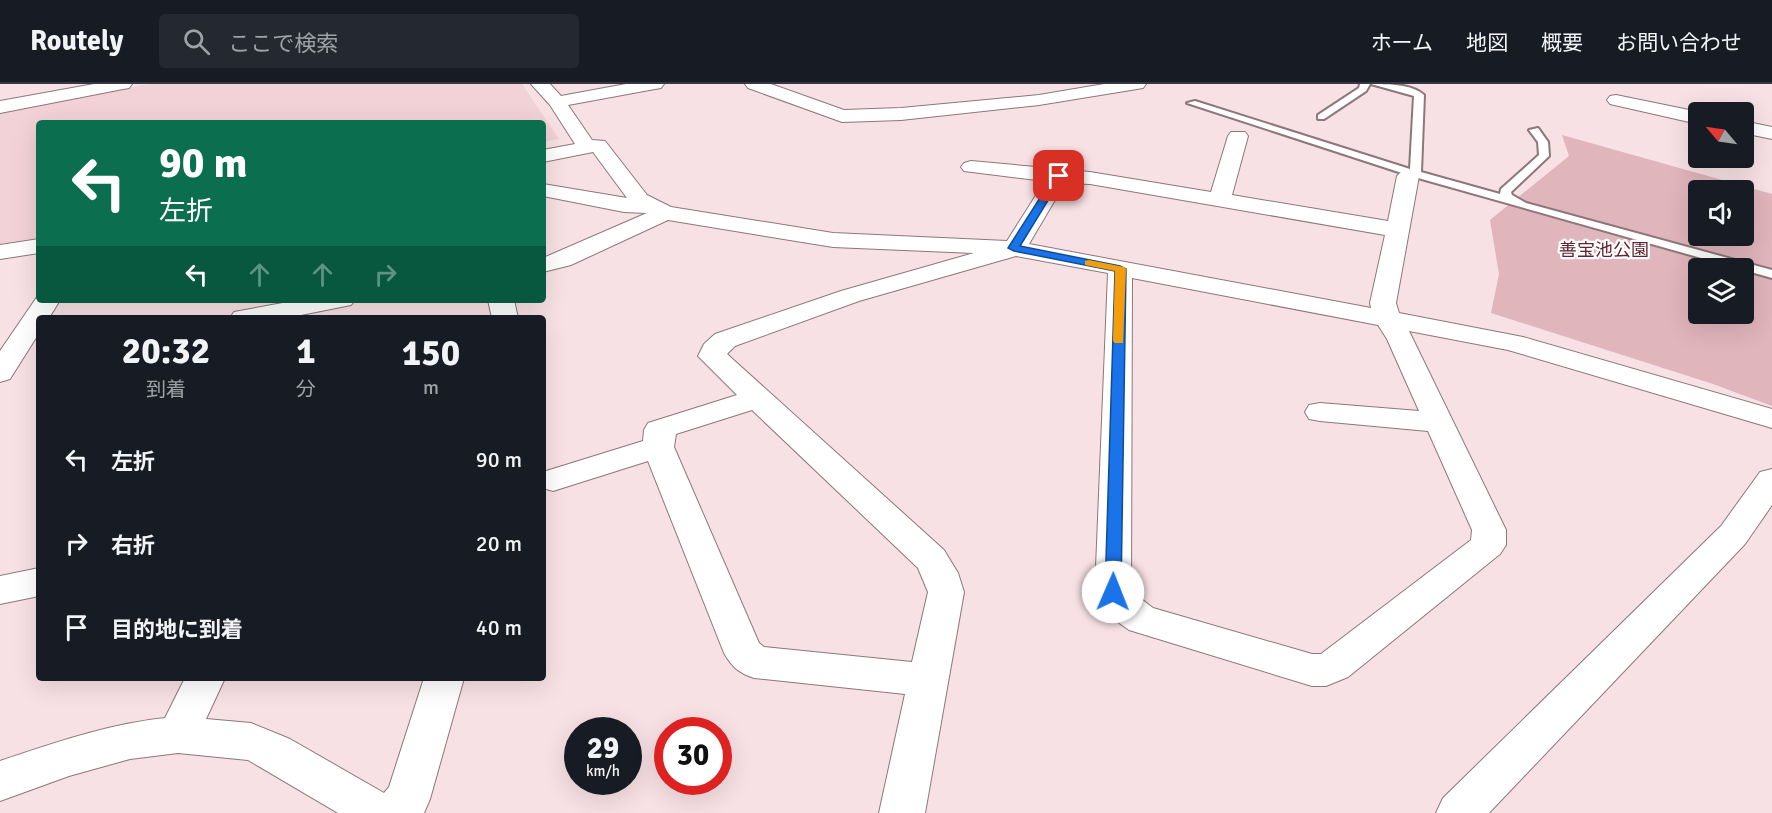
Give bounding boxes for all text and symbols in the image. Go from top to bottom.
search box [159,14,579,68]
text: Routely [30,24,123,58]
icon: search [180,25,213,58]
text: ここで検索 [228,30,338,57]
text: ホーム [1371,30,1433,56]
text: 地図 [1466,30,1508,56]
text: 概要 [1541,30,1583,56]
text: お問い合わせ [1616,30,1742,56]
north arrow [1688,102,1754,168]
map controls [1688,102,1754,324]
text: 90 m [159,138,248,189]
icon: left [60,144,138,222]
pin [1033,150,1084,201]
icon: arrive [1042,159,1075,192]
button: sound [1688,180,1754,246]
text: 左折 [159,195,213,228]
park label: 善宝池公園 [1559,239,1649,261]
icon: left [180,258,213,291]
icon: ahead [243,258,276,291]
icon: ahead [306,258,339,291]
icon: right [369,258,402,291]
button: layers [1688,258,1754,324]
text: 20:32 [122,329,210,374]
text: 1 [296,329,316,374]
text: 150 [402,331,460,376]
text: m [423,375,439,400]
text: 到着 [146,377,186,402]
text: 分 [296,377,316,402]
icon: left [60,443,93,476]
text: 90 m [476,446,522,473]
text: 左折 [111,448,155,475]
icon: right [60,527,93,560]
text: 20 m [476,530,522,557]
text: 右折 [111,532,155,559]
position arrow [1081,560,1145,624]
icon: arrive [60,611,93,644]
text: 40 m [476,614,522,641]
text: 目的地に到着 [111,616,243,643]
speed limit sign: 30 [654,717,732,795]
text: 29 [587,730,619,767]
text: km/h [586,762,620,780]

